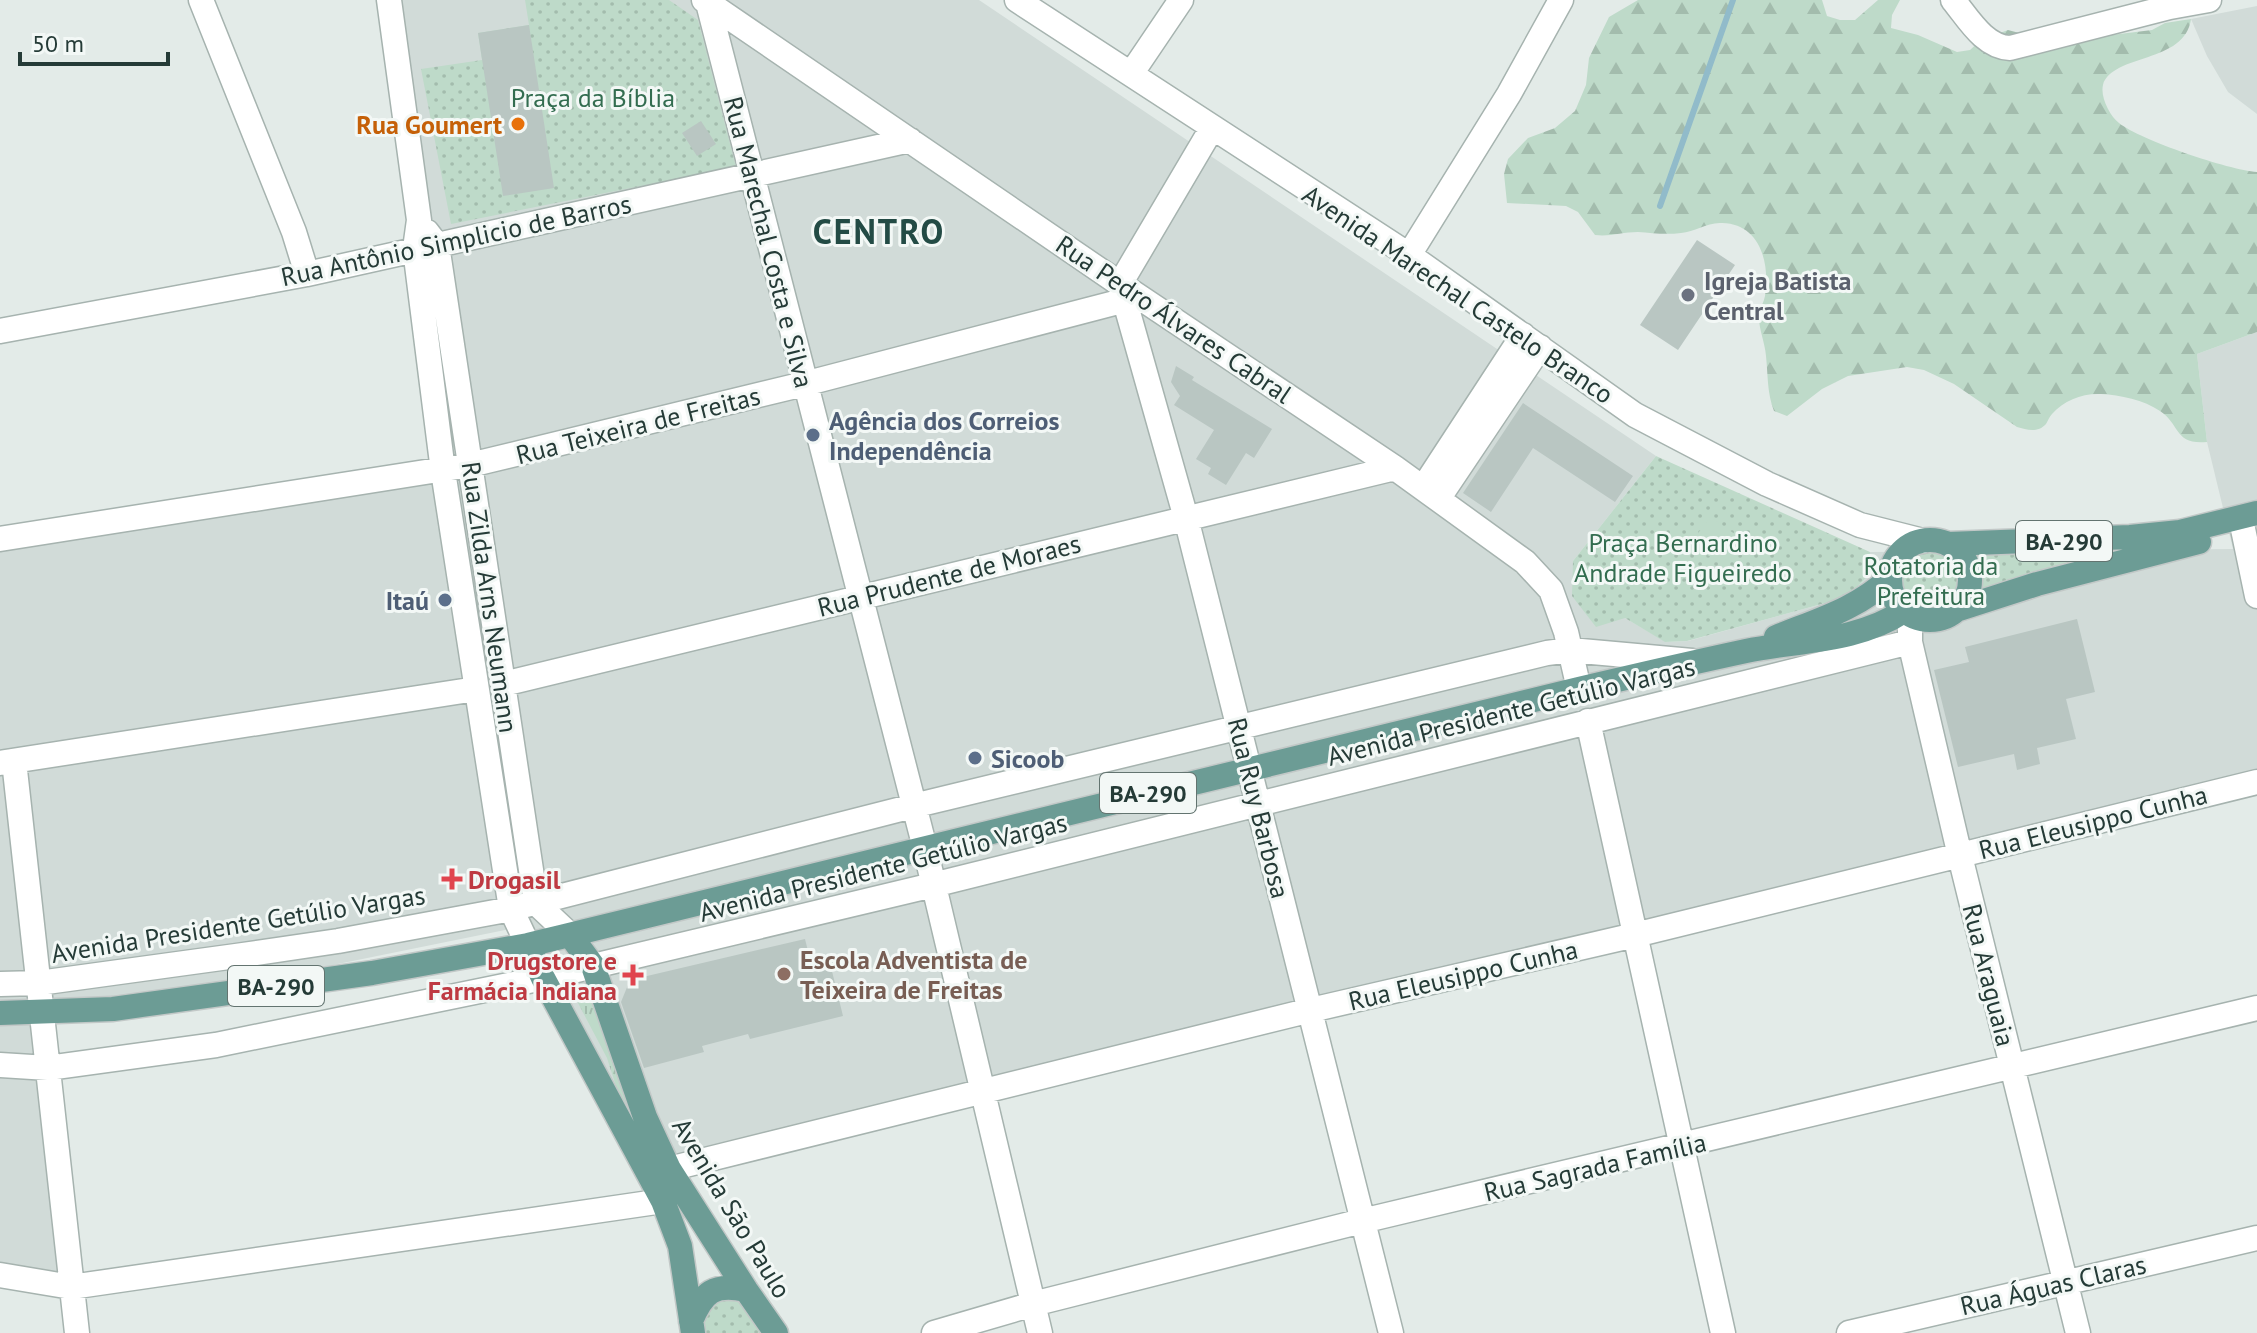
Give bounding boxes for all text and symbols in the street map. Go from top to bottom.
scale bar [20,16,168,66]
text: 50 m [32,28,84,59]
park label: Praça da Bíblia [511,81,675,114]
street label: Rua Marechal Costa e Silva [717,93,821,391]
place label: Rua Goumert [356,108,502,141]
marker: Rua Goumert [509,115,527,133]
street label: Avenida Marechal Castelo Branco [1296,177,1620,411]
street label: Rua Antônio Simplicio de Barros [278,187,634,293]
district label: CENTRO [813,209,945,253]
street label: Rua Pedro Álvares Cabral [1050,228,1299,411]
place label: Igreja Batista Central [1704,264,1851,327]
marker: Igreja Batista Central [1679,286,1697,304]
street label: Rua Teixeira de Freitas [513,379,763,471]
place label: Agência dos Correios Independência [829,404,1059,467]
marker: Agência dos Correios Independência [804,426,822,444]
street label: Rua Zilda Arns Neumann [455,459,525,735]
road number: BA-290 [2016,521,2112,561]
street label: Rua Prudente de Moraes [814,526,1084,624]
park label: Praça Bernardino Andrade Figueiredo [1574,526,1792,589]
park label: Rotatoria da Prefeitura [1864,549,1998,612]
place label: Itaú [386,584,429,617]
marker: Itaú [436,591,454,609]
street label: Avenida Presidente Getúlio Vargas [1324,649,1698,773]
street label: Rua Ruy Barbosa [1221,714,1297,902]
place label: Sicoob [991,742,1065,775]
marker: Sicoob [966,749,984,767]
road number: BA-290 [1100,773,1196,813]
street label: Rua Eleusippo Cunha [1975,778,2211,866]
street label: Avenida Presidente Getúlio Vargas [696,805,1070,929]
place label: Drogasil [468,863,561,896]
marker: Drogasil [443,870,461,888]
street label: Avenida Presidente Getúlio Vargas [49,878,427,970]
street label: Rua Araguaia [1955,900,2023,1050]
street label: Rua Eleusippo Cunha [1345,933,1581,1017]
place label: Escola Adventista de Teixeira de Freitas [800,943,1028,1006]
place label: Drugstore e Farmácia Indiana [428,944,617,1007]
marker: Escola Adventista de Teixeira de Freitas [775,965,793,983]
road number: BA-290 [228,966,324,1006]
marker: Drugstore e Farmácia Indiana [624,966,642,984]
street label: Avenida São Paulo [665,1112,799,1304]
street label: Rua Sagrada Família [1481,1125,1709,1209]
street label: Rua Águas Claras [1957,1248,2149,1322]

